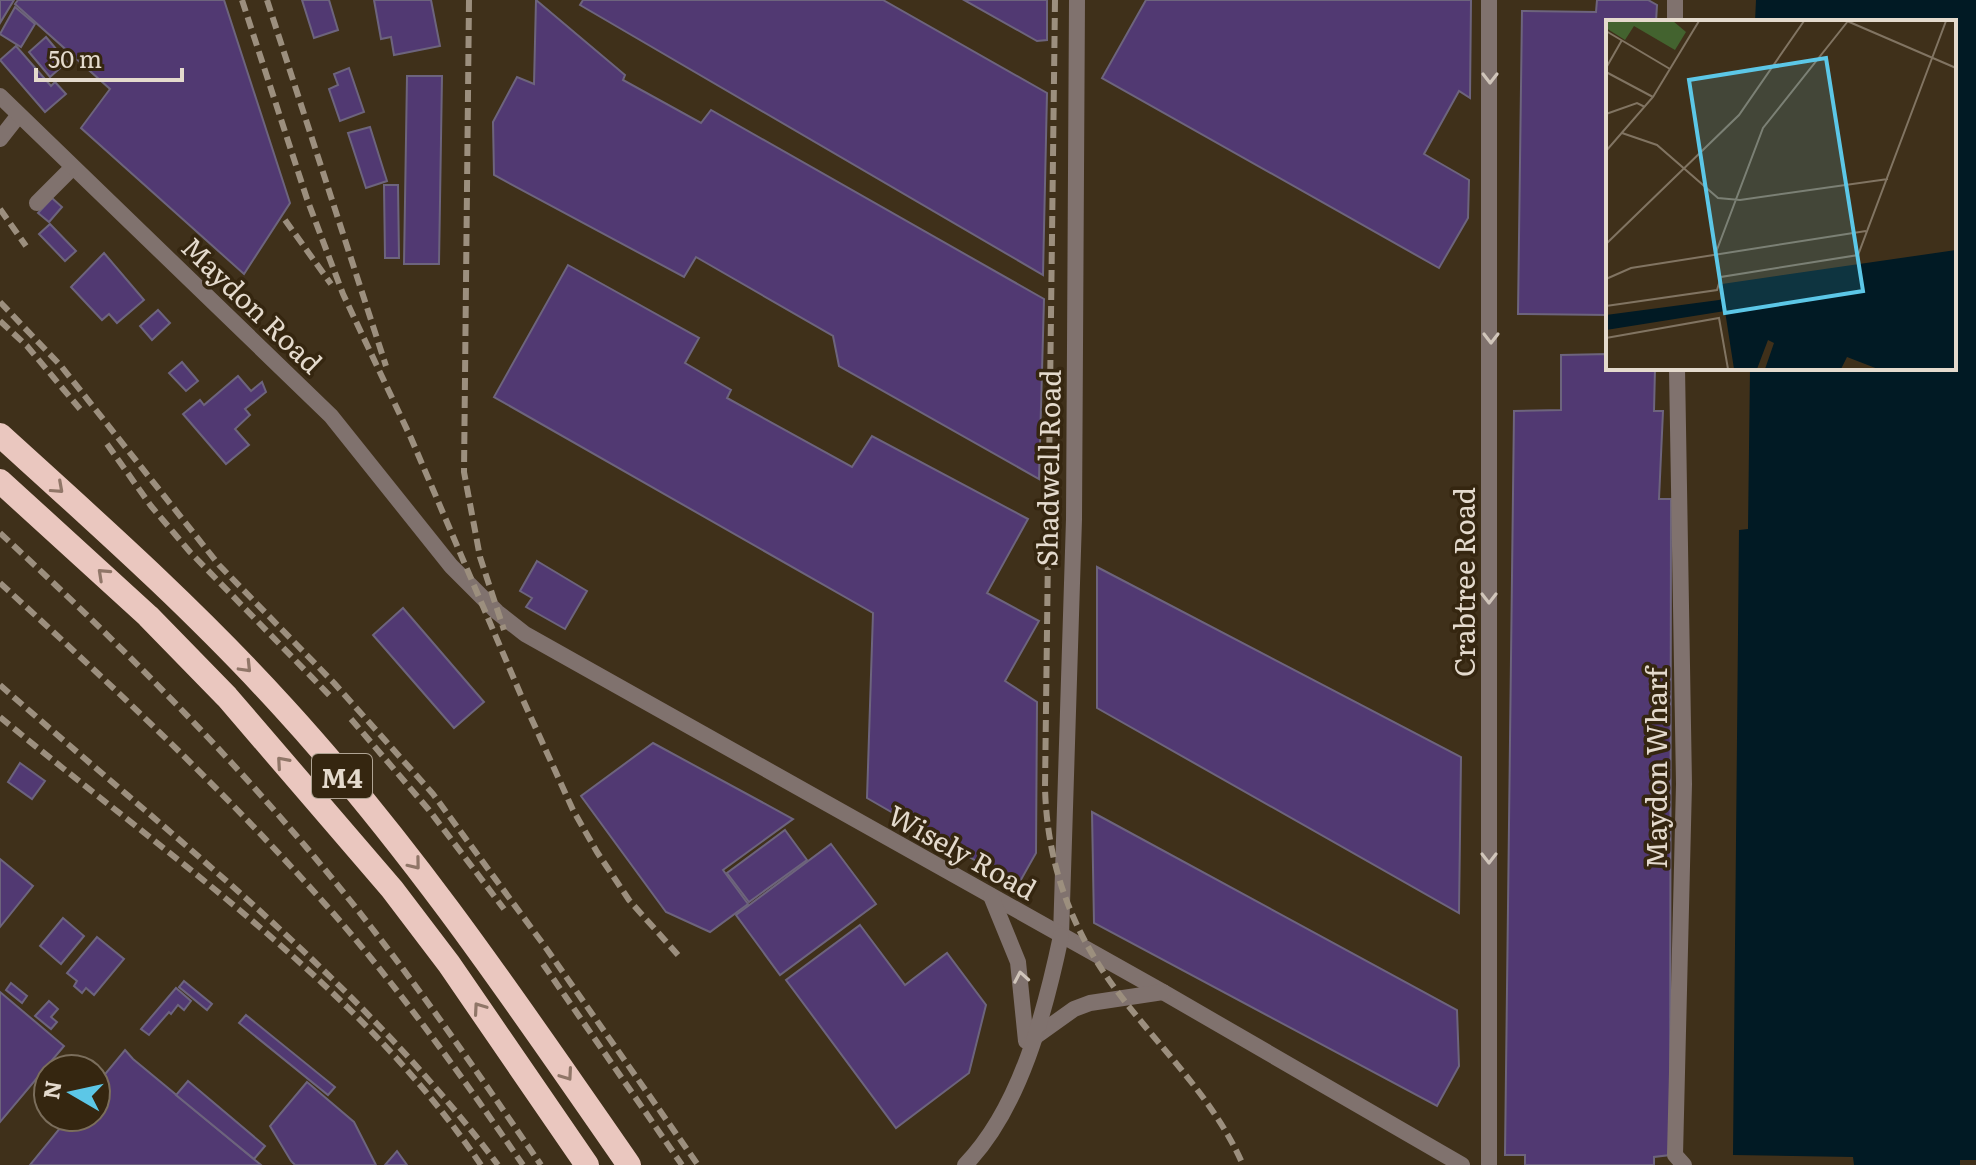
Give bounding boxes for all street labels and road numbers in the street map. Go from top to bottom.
street label: Maydon Road [173,226,333,382]
street label: Shadwell Road [1024,369,1070,567]
street label: Crabtree Road [1442,487,1484,677]
street label: Maydon Wharf [1634,665,1676,869]
road number: M4 [312,754,372,798]
street label: Wisely Road [881,793,1045,909]

